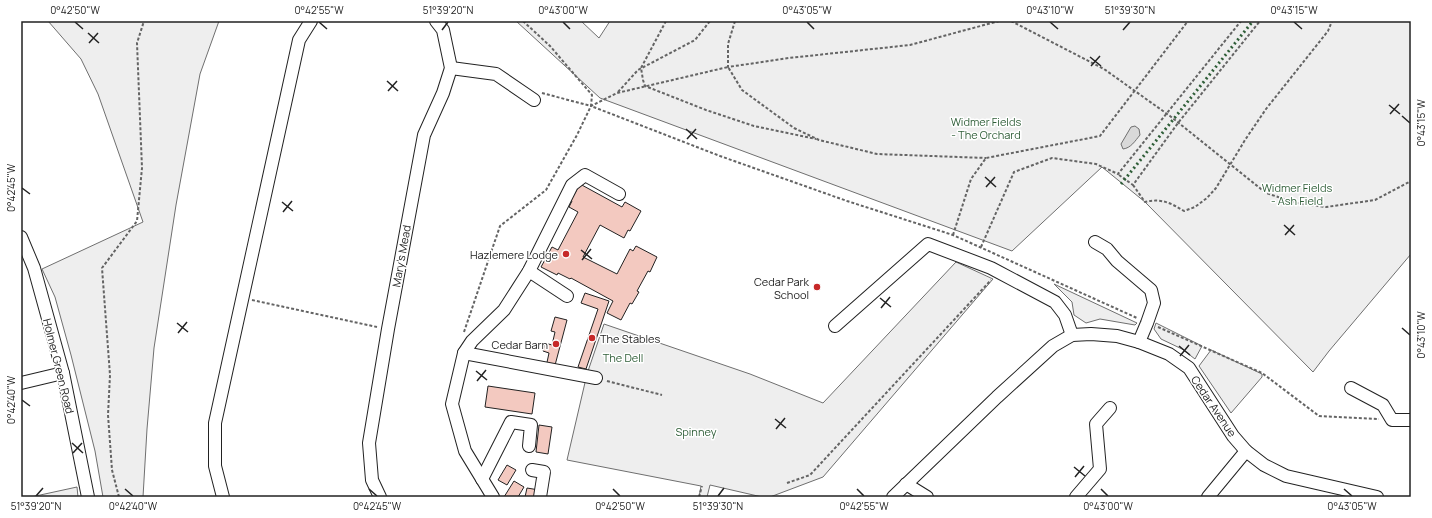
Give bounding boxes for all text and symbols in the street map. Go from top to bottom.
text: 0°42'50"W [50,3,100,17]
text: 0°42'55"W [294,3,344,17]
text: 51°39'20"N [423,3,473,17]
text: 0°43'00"W [538,3,588,17]
text: 0°43'05"W [782,3,832,17]
text: 0°43'10"W [1026,3,1074,17]
text: 51°39'30"N [1105,3,1155,17]
text: 0°43'15"W [1270,3,1318,17]
text: 0°43'15"W [1414,99,1428,147]
park label: Widmer Fields - The Orchard [951,114,1021,142]
text: 0°42'45"W [4,163,18,212]
park label: Widmer Fields - Ash Field [1262,180,1332,208]
street label: Mary's Mead [388,224,414,288]
place label: Hazlemere Lodge [470,247,559,262]
marker: Hazlemere Lodge [561,249,571,259]
place label: Cedar Park School [754,274,810,302]
marker: Cedar Park School [812,282,822,292]
text: 0°43'10"W [1414,311,1428,359]
street label: Holmer Green Road [40,317,78,415]
place label: The Stables [600,331,661,346]
marker: The Stables [587,333,597,343]
place label: Cedar Barn [492,337,548,352]
marker: Cedar Barn [551,339,561,349]
park label: The Dell [603,350,643,365]
street label: Cedar Avenue [1188,372,1240,440]
text: 0°42'40"W [4,375,18,424]
park label: Spinney [675,424,717,439]
text: 51°39'20"N [11,499,61,513]
text: 0°42'40"W [109,499,158,513]
text: 0°42'45"W [353,499,402,513]
text: 0°42'50"W [595,499,645,513]
text: 51°39'30"N [693,499,743,513]
text: 0°42'55"W [839,499,889,513]
text: 0°43'00"W [1083,499,1133,513]
text: 0°43'05"W [1327,499,1377,513]

